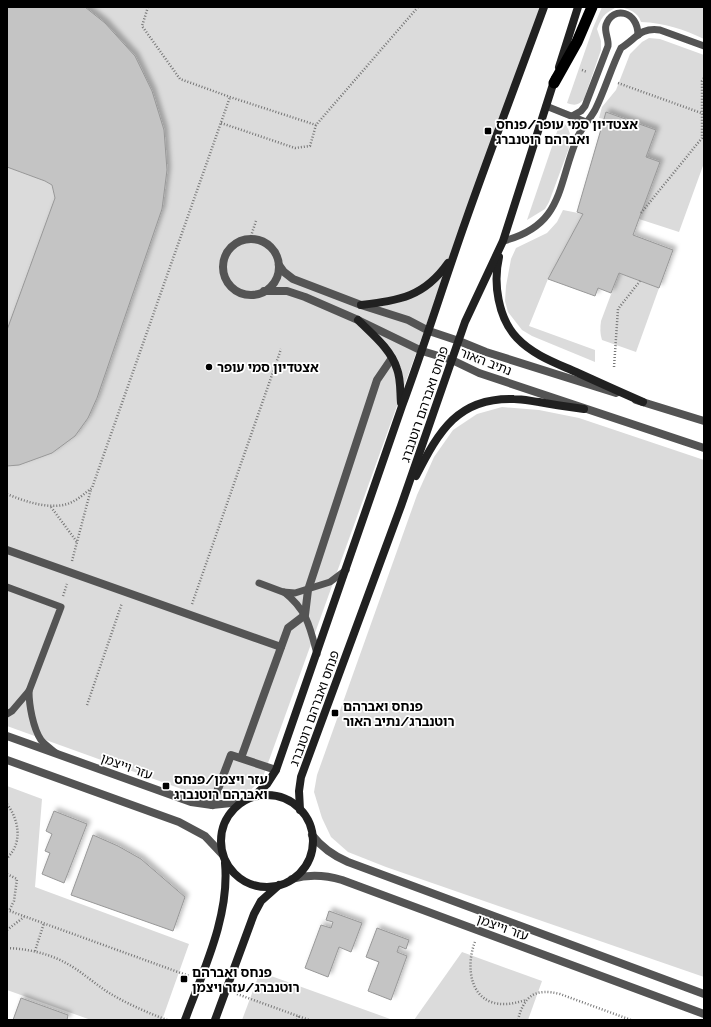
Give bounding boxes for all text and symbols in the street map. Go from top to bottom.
place label: אצטדיון סמי עופר/פנחס ואברהם רוטנברג [496,117,638,147]
marker: אצטדיון סמי עופר/פנחס ואברהם רוטנברג [483,126,493,136]
street label: פנחס ואברהם רוטנברג [398,344,451,464]
street label: נתיב האור [458,345,514,378]
place label: אצטדיון סמי עופר [217,360,319,375]
marker: אצטדיון סמי עופר [204,362,214,372]
street label: פנחס ואברהם רוטנברג [287,648,342,768]
place label: פנחס ואברהם רוטנברג/נתיב האור [343,699,454,729]
marker: פנחס ואברהם רוטנברג/נתיב האור [330,708,340,718]
street label: עזר וייצמן [99,750,155,783]
place label: עזר ויצמן/פנחס ואברהם רוטנברג [174,772,268,802]
marker: עזר ויצמן/פנחס ואברהם רוטנברג [161,781,171,791]
street label: עזר וייצמן [475,911,531,944]
place label: פנחס ואברהם רוטנברג/עזר ויצמן [192,965,300,995]
marker: פנחס ואברהם רוטנברג/עזר ויצמן [179,974,189,984]

